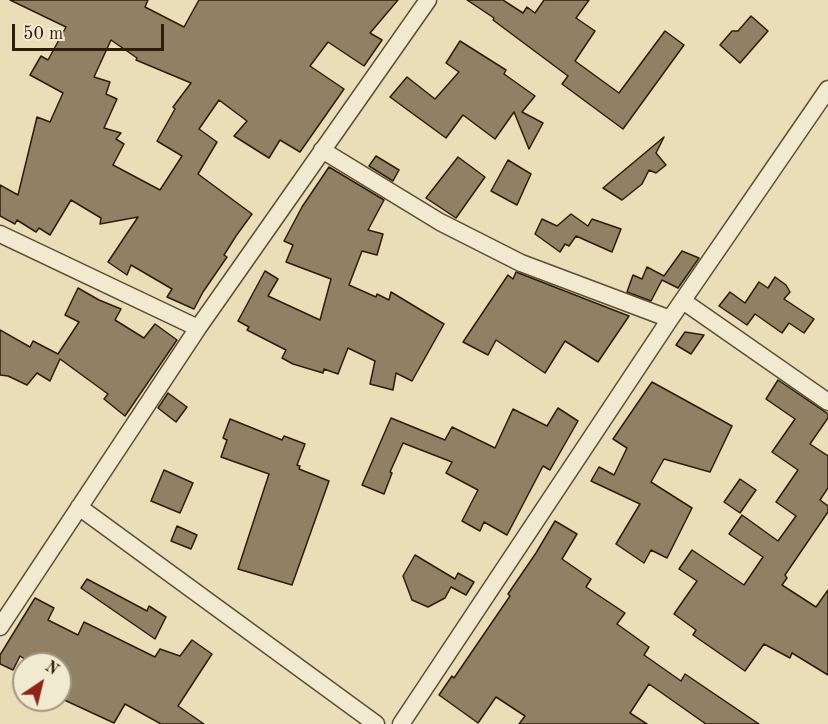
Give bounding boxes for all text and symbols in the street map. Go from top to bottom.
scale bar [15,12,166,50]
text: 50 m [23,25,63,43]
north arrow [12,652,72,712]
text: N [42,659,61,679]

